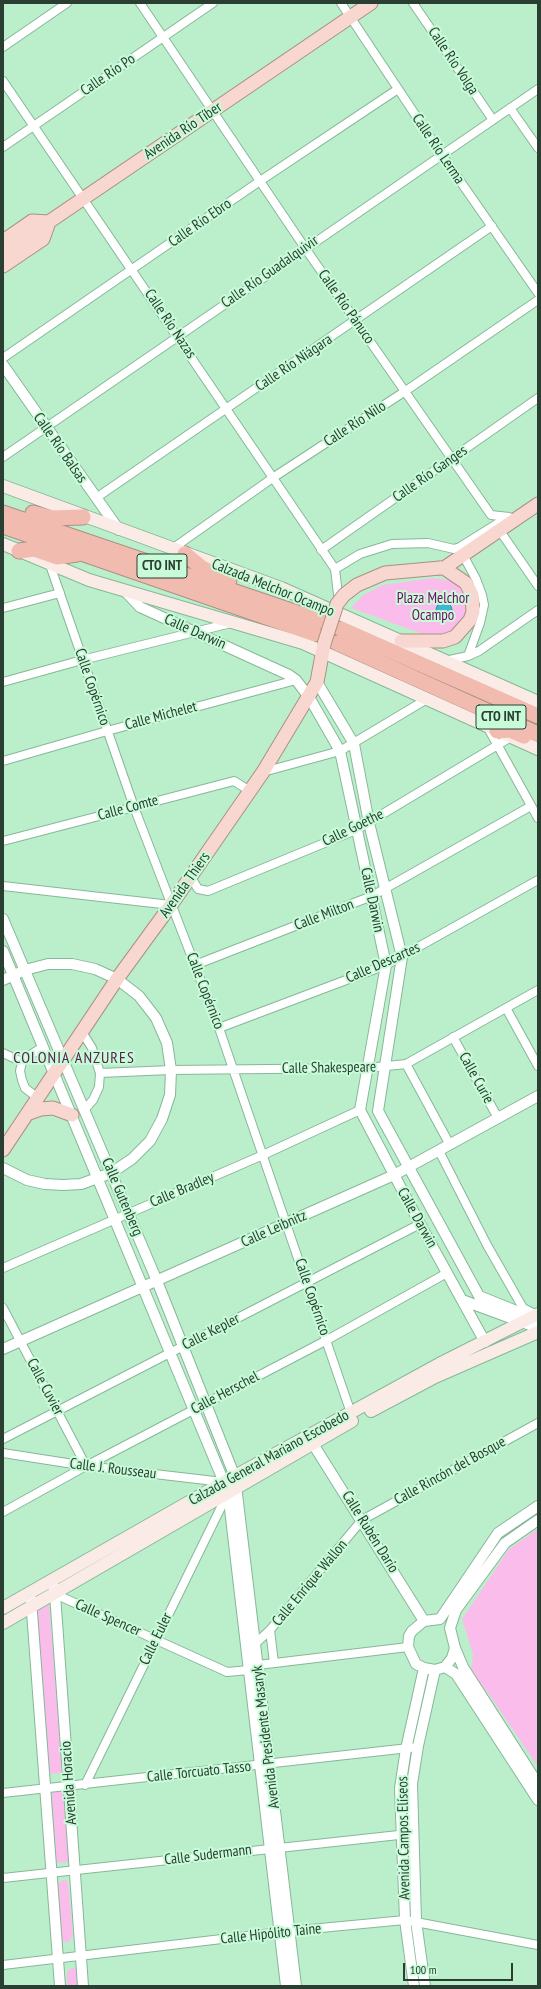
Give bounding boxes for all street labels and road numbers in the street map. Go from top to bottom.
street label: Calle Río Volga [424,24,482,98]
street label: Calle Río Po [77,50,139,100]
street label: Avenida Río Tíber [141,98,225,164]
street label: Calle Río Lerma [408,110,468,188]
street label: Calle Río Ebro [165,195,235,251]
street label: Calle Río Guadalquivir [218,232,322,312]
street label: Calle Río Pánuco [314,266,378,348]
street label: Calle Río Nazas [140,286,200,362]
street label: Calle Río Niágara [252,331,336,395]
street label: Calle Río Nilo [321,397,389,451]
street label: Calle Río Balsas [29,409,91,487]
street label: Calle Río Ganges [389,442,471,506]
road number: CTO INT [137,554,187,578]
street label: Calzada Melchor Ocampo [209,555,337,621]
street label: Calle Darwin [161,610,229,654]
street label: Calle Copérnico [70,646,114,728]
street label: Calle Michelet [123,698,199,734]
road number: CTO INT [476,705,526,729]
street label: Calle Comte [96,791,160,825]
street label: Calle Goethe [319,805,387,851]
street label: Avenida Thiers [156,849,214,921]
street label: Calle Darwin [356,866,388,934]
street label: Calle Milton [292,895,356,935]
street label: Calle Descartes [343,939,423,987]
street label: Calle Copérnico [182,950,228,1032]
street label: Calle Curie [455,1049,497,1107]
street label: Calle Shakespeare [282,1058,376,1078]
street label: Calle Gutenberg [97,1155,147,1239]
street label: Calle Bradley [147,1168,217,1212]
street label: Calle Darwin [393,1185,441,1251]
street label: Calle Leibnitz [238,1207,310,1251]
street label: Calle Copérnico [290,1256,334,1338]
street label: Calle Kepler [179,1310,243,1354]
street label: Calle Cuvier [23,1356,67,1418]
street label: Calle Herschel [188,1368,262,1418]
street label: Calzada General Mariano Escobedo [186,1406,352,1510]
street label: Calle Rincón del Bosque [391,1433,509,1509]
street label: Calle J. Rousseau [69,1455,157,1483]
street label: Calle Rubén Darío [338,1488,402,1576]
street label: Calle Enrique Wallon [269,1536,351,1630]
street label: Calle Spencer [72,1596,144,1640]
street label: Calle Euler [136,1610,176,1668]
street label: Avenida Presidente Masaryk [248,1664,284,1810]
street label: Avenida Horacio [57,1741,81,1825]
street label: Calle Torcuato Tasso [146,1758,252,1786]
street label: Avenida Campos Elíseos [394,1776,414,1900]
street label: Calle Sudermann [163,1841,253,1869]
street label: Calle Hipólito Taine [220,1920,322,1948]

